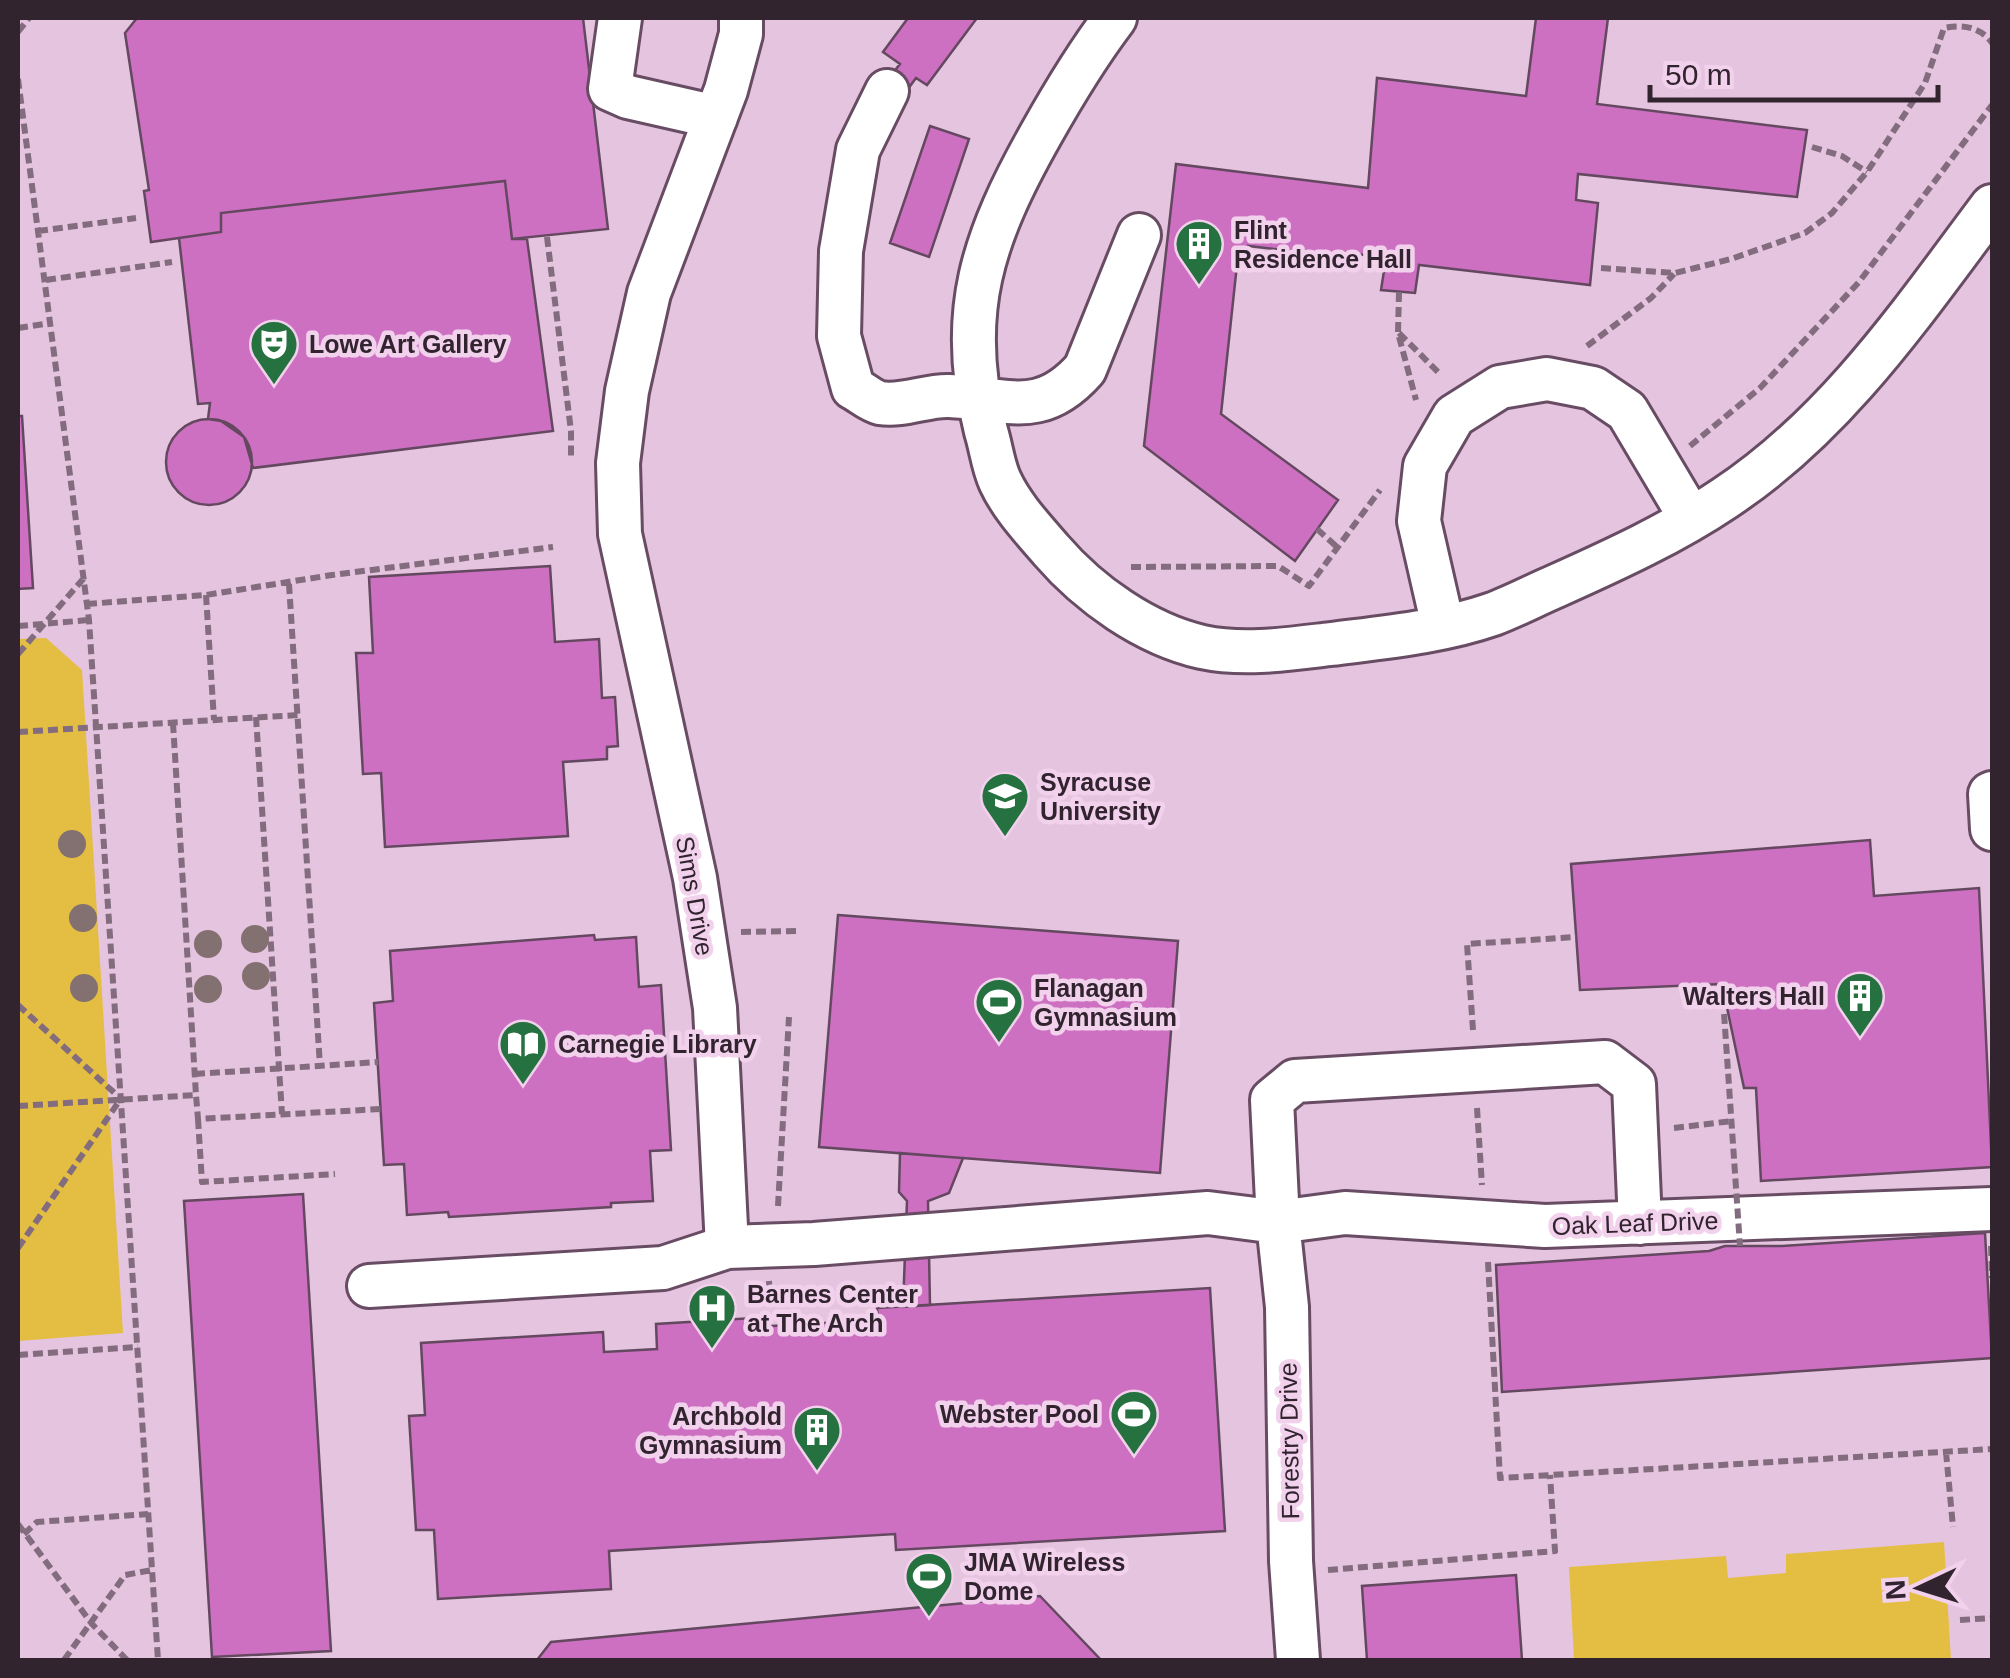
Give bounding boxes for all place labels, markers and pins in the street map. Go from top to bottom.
place label: Flint Residence Hall [1234,216,1412,273]
building icon: Flint Residence Hall [1173,218,1225,286]
theatre icon: Lowe Art Gallery [248,318,300,386]
place label: Lowe Art Gallery [309,330,507,358]
place label: Syracuse University [1040,768,1161,825]
school or university icon: Syracuse University [979,770,1031,838]
building icon: Walters Hall [1834,970,1886,1038]
place label: Flanagan Gymnasium [1034,974,1177,1031]
sports icon: Flanagan Gymnasium [973,976,1025,1044]
place label: Walters Hall [1683,982,1825,1010]
library icon: Carnegie Library [497,1018,549,1086]
place label: Carnegie Library [558,1030,757,1058]
place label: Barnes Center at The Arch [747,1280,918,1337]
hospital icon: Barnes Center at The Arch [686,1282,738,1350]
sports icon: Webster Pool [1108,1388,1160,1456]
place label: Webster Pool [940,1400,1099,1428]
place label: Archbold Gymnasium [639,1402,782,1459]
building icon: Archbold Gymnasium [791,1404,843,1472]
place label: JMA Wireless Dome [964,1548,1125,1605]
sports icon: JMA Wireless Dome [903,1550,955,1618]

